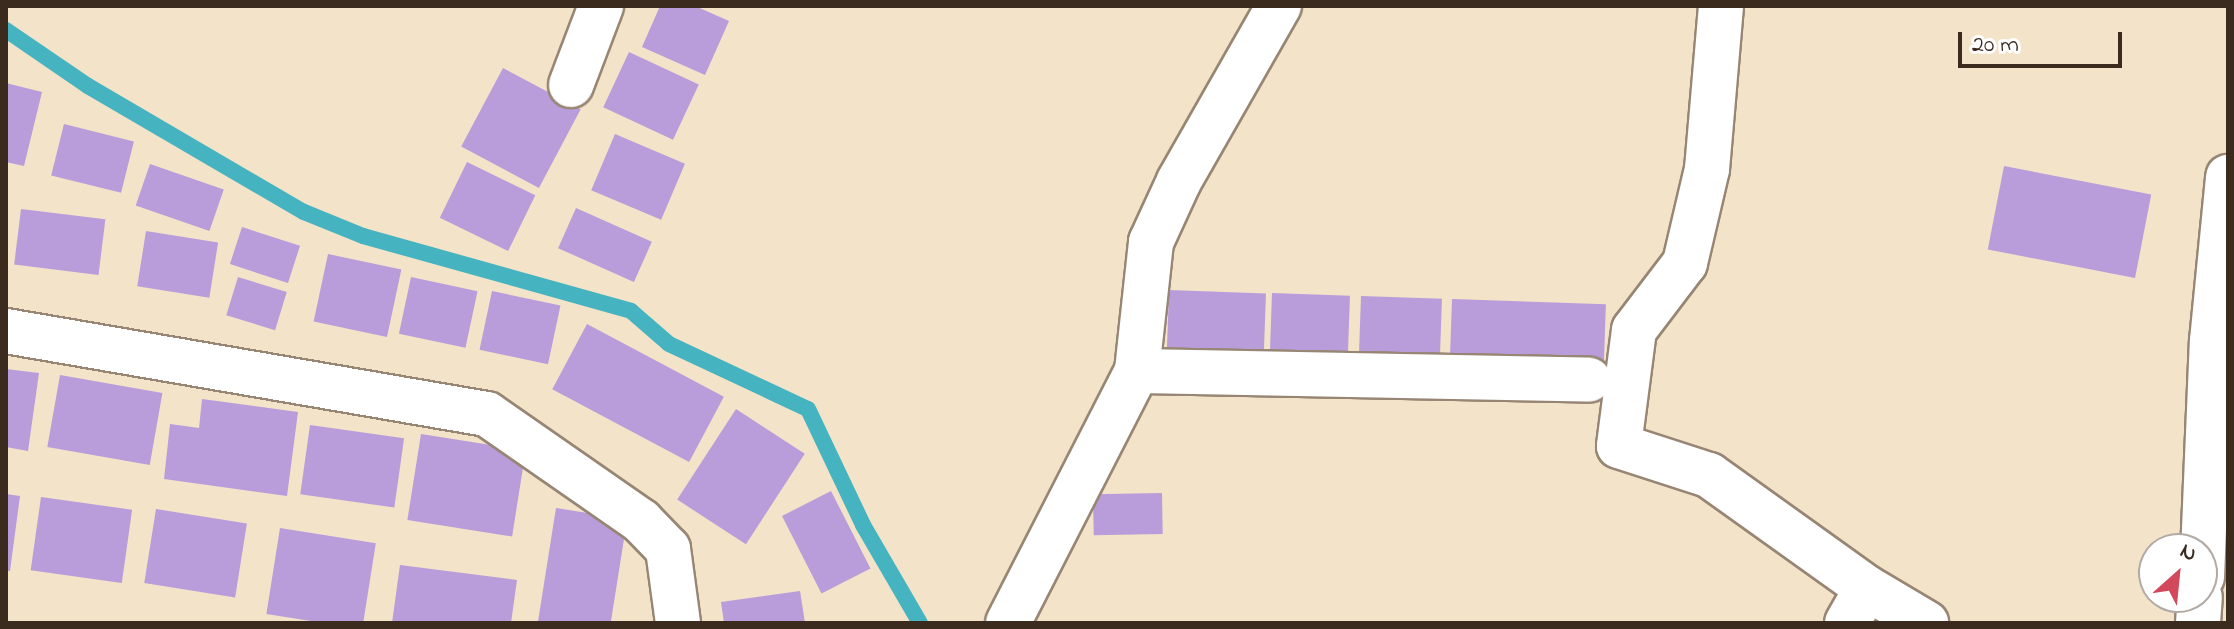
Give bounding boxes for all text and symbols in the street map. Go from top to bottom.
scale bar [1962,16,2126,66]
text: 20 m [1972,28,2019,63]
north arrow [2138,533,2218,613]
text: N [2174,536,2202,571]

